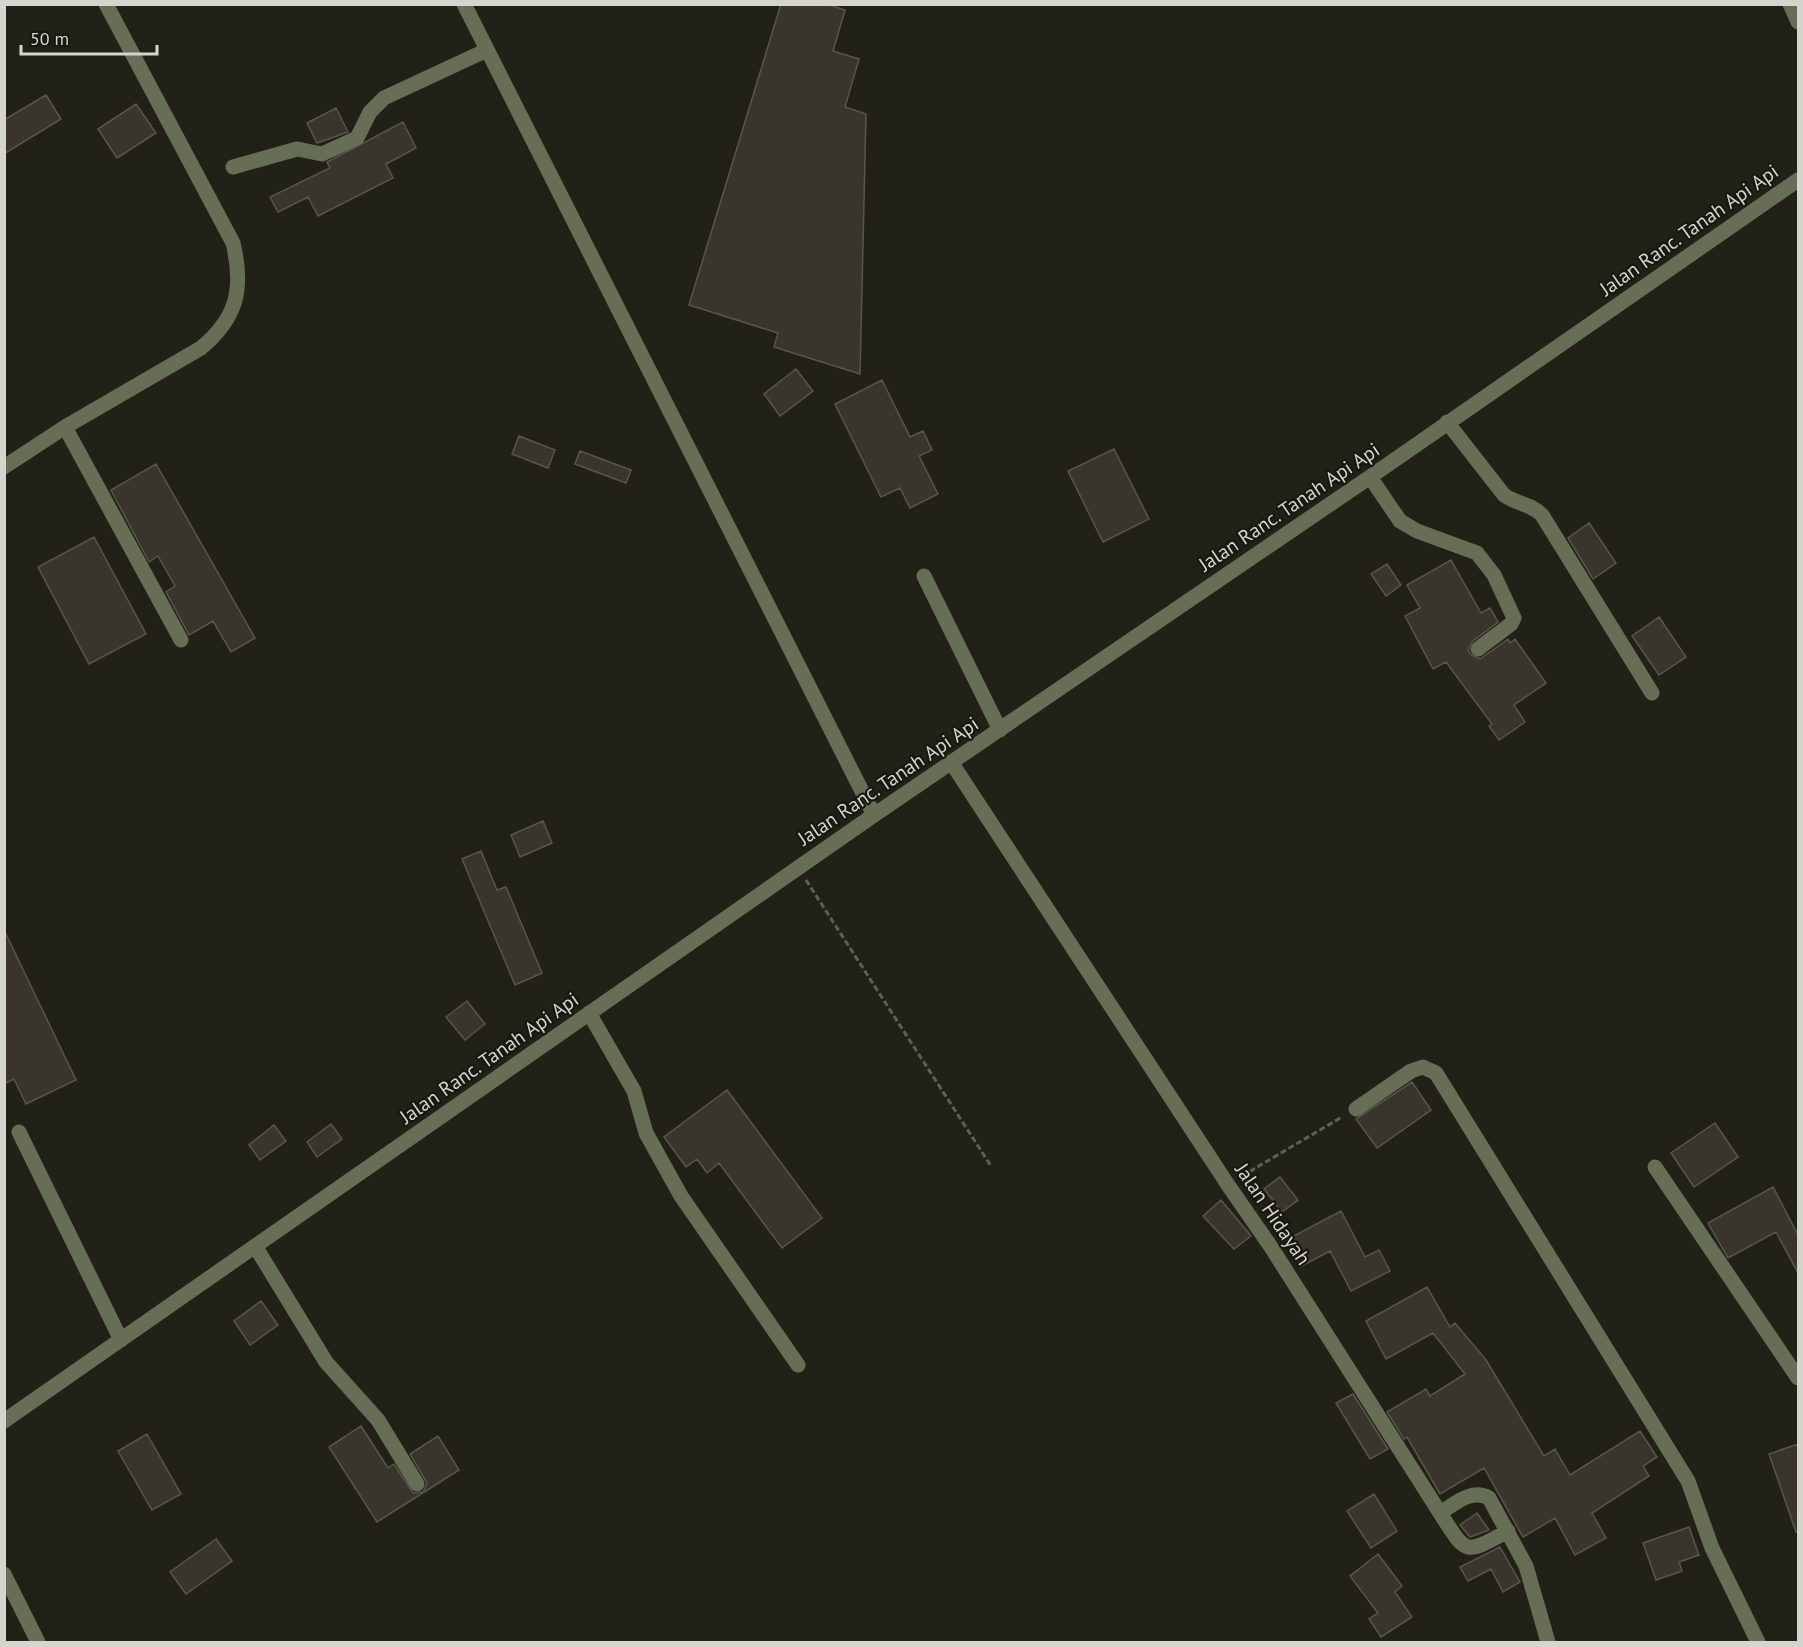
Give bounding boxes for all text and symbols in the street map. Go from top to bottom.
scale bar [21,18,158,56]
text: 50 m [30,27,69,50]
street label: Jalan Ranc. Tanah Api Api [1594,158,1784,302]
street label: Jalan Ranc. Tanah Api Api [1193,437,1384,578]
street label: Jalan Ranc. Tanah Api Api [792,711,983,852]
street label: Jalan Ranc. Tanah Api Api [394,986,584,1130]
street label: Jalan Hidayah [1229,1157,1317,1270]

